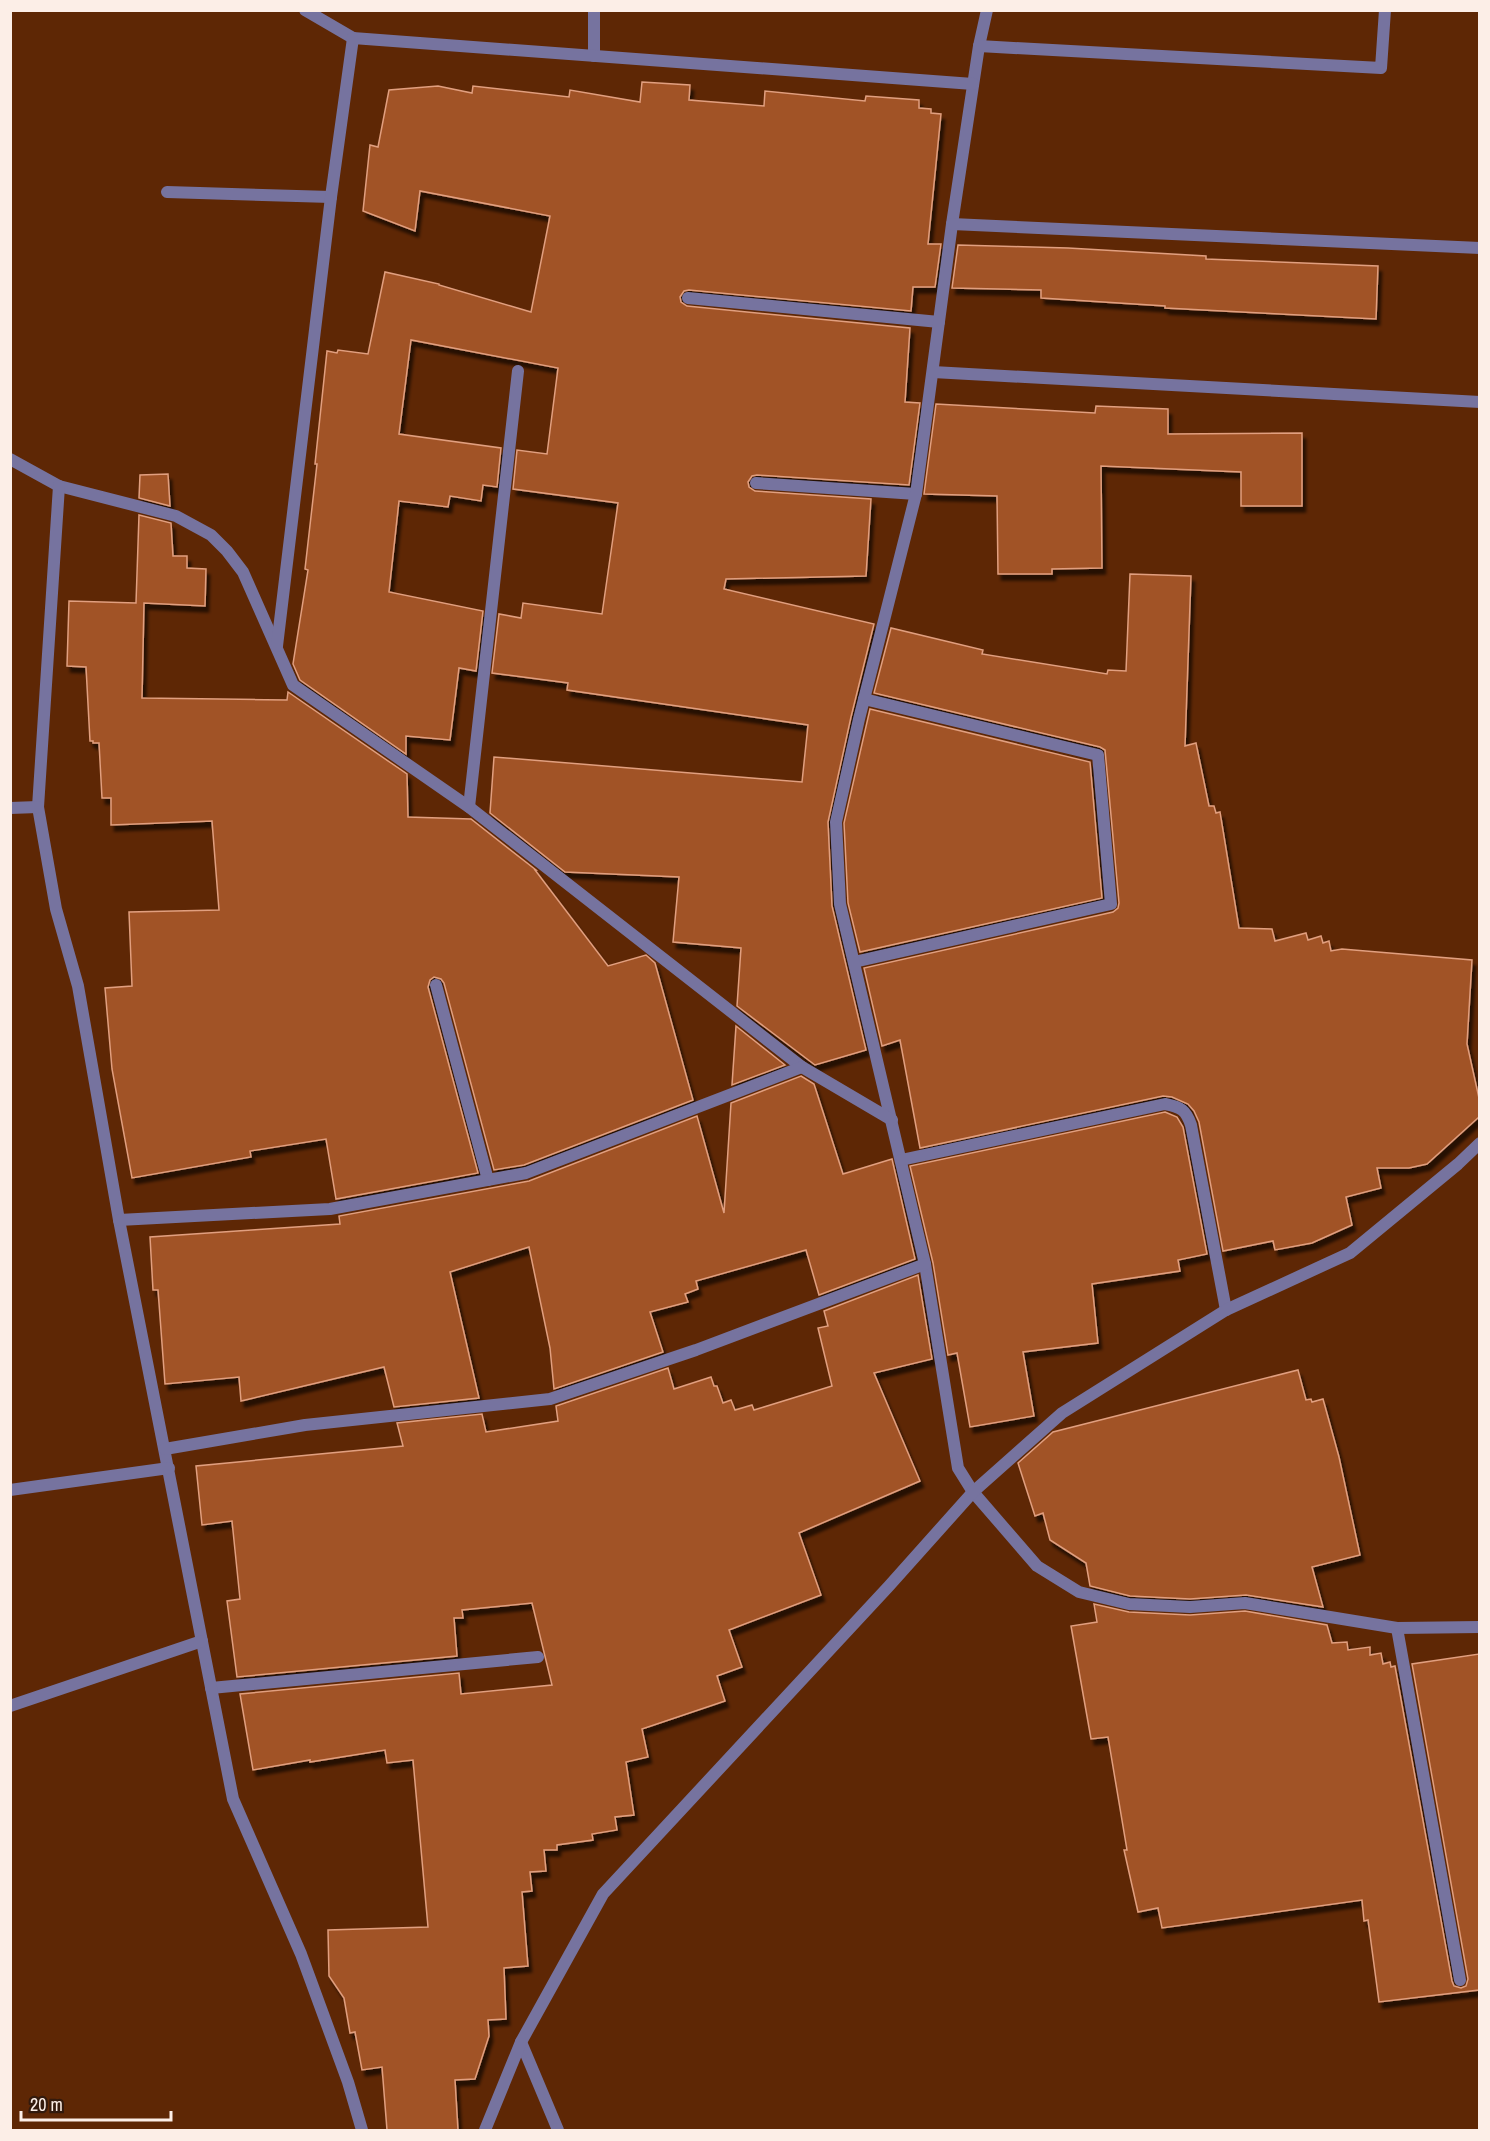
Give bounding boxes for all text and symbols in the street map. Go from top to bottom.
scale bar [21,2084,171,2122]
text: 20 m [30,2092,63,2117]

